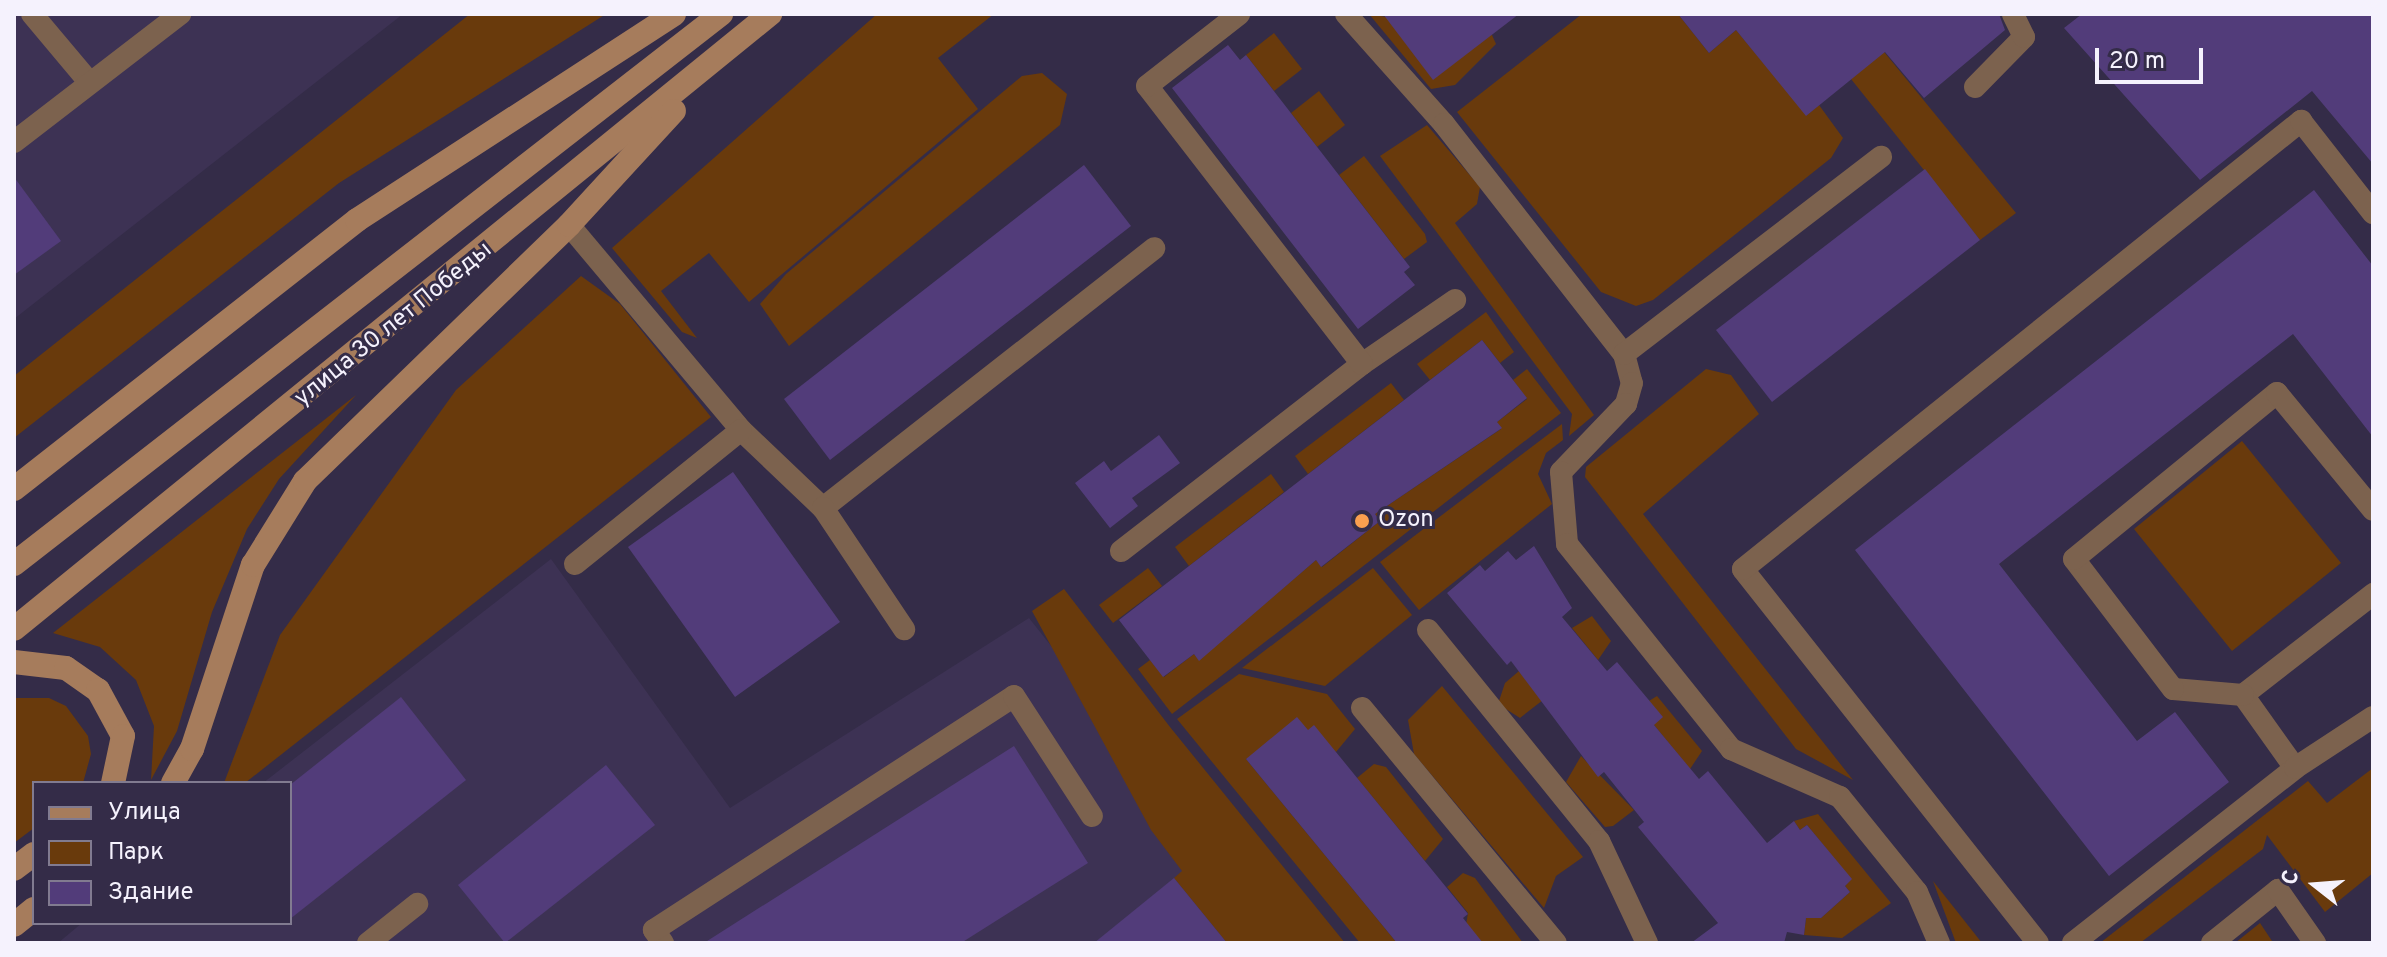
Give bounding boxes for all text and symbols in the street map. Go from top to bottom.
scale bar [2099,32,2207,82]
text: 20 m [2109,47,2165,77]
street label: улица 30 лет Победы [289,236,499,414]
place label: Ozon [1378,507,1434,535]
marker: Ozon [1353,512,1371,530]
legend [32,781,292,925]
text: Улица [108,798,181,828]
text: Парк [108,838,164,868]
north arrow [2275,845,2355,925]
text: С [2277,867,2307,889]
text: Здание [108,878,194,908]

